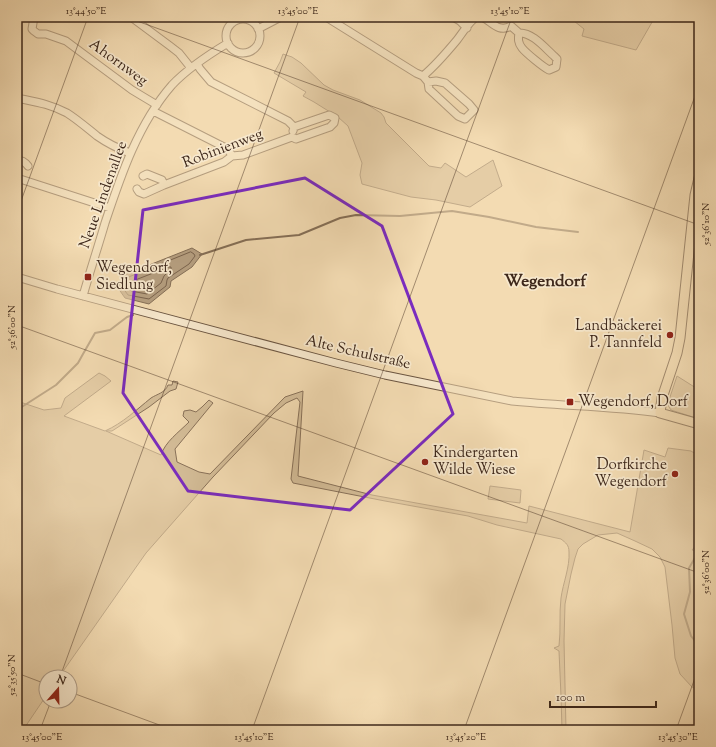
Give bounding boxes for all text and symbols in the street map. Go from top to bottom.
text: 13°44'50"E [66,4,106,19]
text: 13°45'00"E [278,4,318,19]
text: 13°45'10"E [491,4,530,19]
street label: Ahornweg [84,34,152,92]
street label: Robinienweg [180,124,266,174]
street label: Neue Lindenallee [75,138,133,252]
text: 52°36'10"N [699,203,714,246]
place label: Wegendorf, Siedlung [96,258,172,296]
district label: Wegendorf [504,270,587,294]
marker: Wegendorf, Siedlung [83,272,93,282]
text: 52°36'00"N [5,305,20,350]
place label: Landbäckerei P. Tannfeld [575,316,663,354]
marker: Landbäckerei P. Tannfeld [665,330,675,340]
street label: Alte Schulstraße [303,331,413,375]
place label: Wegendorf, Dorf [578,392,689,413]
marker: Wegendorf, Dorf [565,397,575,407]
place label: Kindergarten Wilde Wiese [433,443,519,481]
place label: Dorfkirche Wegendorf [595,455,668,493]
marker: Kindergarten Wilde Wiese [420,457,430,467]
marker: Dorfkirche Wegendorf [670,469,680,479]
text: 52°36'00"N [699,550,714,595]
text: 52°35'50"N [5,654,20,697]
north arrow [38,669,78,709]
text: N [53,671,68,690]
scale bar [550,683,656,709]
text: 100 m [556,689,585,707]
text: 13°45'00"E [22,730,62,745]
text: 13°45'10"E [235,730,274,745]
text: 13°45'20"E [446,730,486,745]
text: 13°45'30"E [658,730,698,745]

